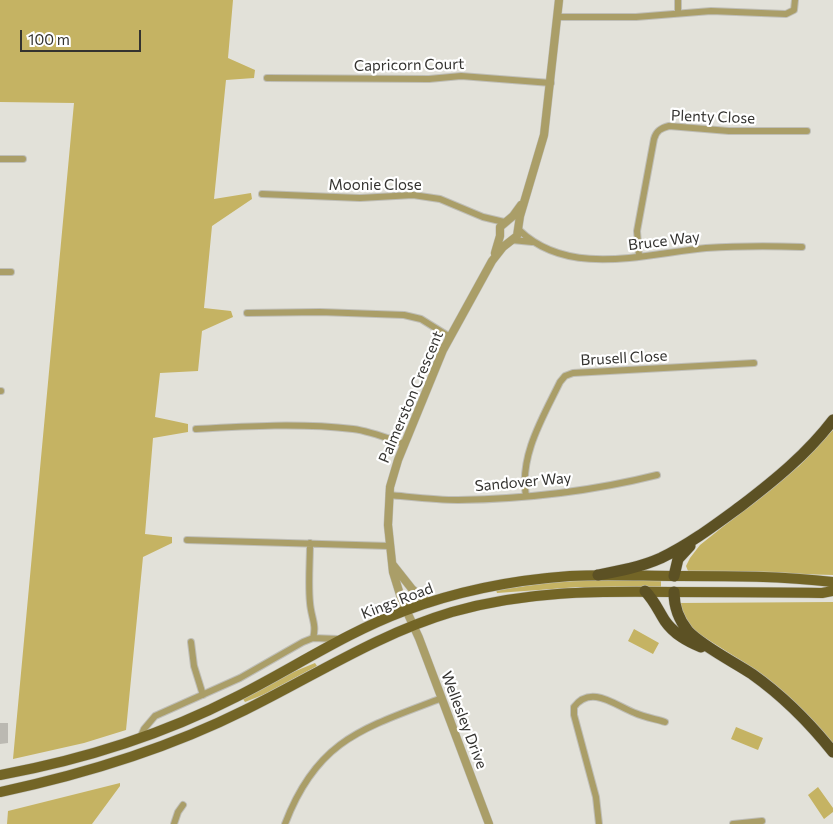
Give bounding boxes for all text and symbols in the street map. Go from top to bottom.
scale bar [22,20,144,52]
text: 100 m [28,30,70,48]
street label: Capricorn Court [354,55,464,75]
street label: Plenty Close [671,107,755,127]
street label: Moonie Close [328,176,422,194]
street label: Bruce Way [627,228,701,254]
street label: Palmerston Crescent [375,328,447,466]
street label: Brusell Close [580,347,668,369]
street label: Sandover Way [474,469,572,495]
street label: Kings Road [359,579,435,623]
street label: Wellesley Drive [437,669,491,771]

